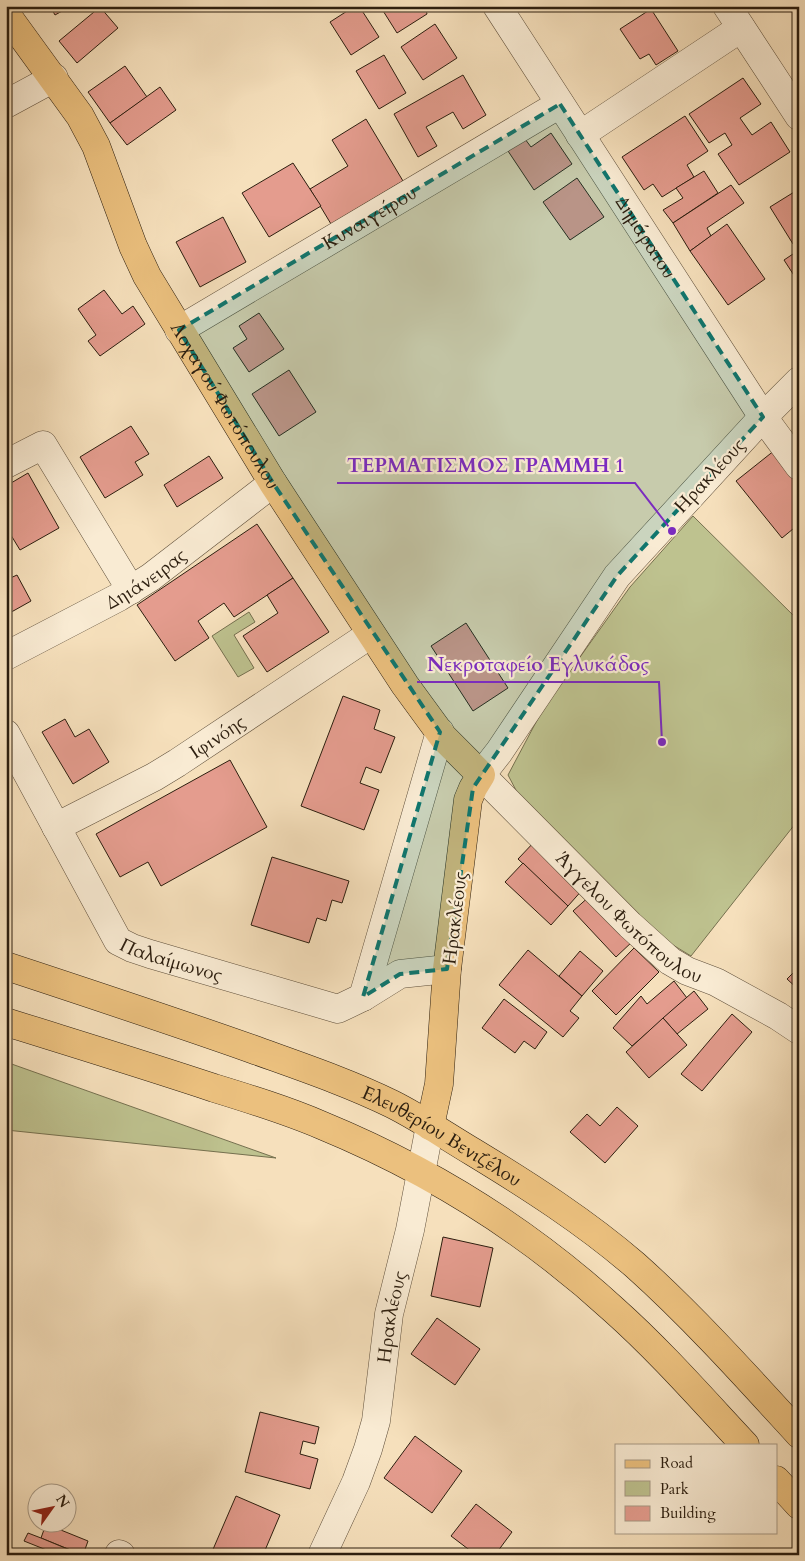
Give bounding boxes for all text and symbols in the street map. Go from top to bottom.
street label: Κυναιγείρου [317,180,422,256]
street label: Δημάρατου [609,191,682,284]
street label: Λοχαγού Φωτόπουλου [164,317,286,494]
street label: Ηρακλέους [668,433,751,519]
callout: ΤΕΡΜΑΤΙΣΜΟΣ ΓΡΑΜΜΗ 1 [337,448,635,483]
text: ΤΕΡΜΑΤΙΣΜΟΣ ΓΡΑΜΜΗ 1 [347,452,625,479]
street label: Δηιάνειρας [101,542,192,616]
callout: Νεκροταφείο Εγλυκάδος [417,647,659,682]
text: Νεκροταφείο Εγλυκάδος [427,651,650,678]
street label: Ιφινόης [185,709,251,765]
street label: Άγγελου Φωτόπουλου [550,846,706,990]
street label: Ηρακλέους [436,870,474,966]
street label: Παλαίμωνος [115,932,225,988]
street label: Ελευθερίου Βενιζέλου [358,1080,526,1193]
street label: Ηρακλέους [371,1268,413,1365]
legend [615,1444,778,1534]
text: Road [660,1453,693,1473]
text: Park [660,1479,689,1499]
north arrow [28,1484,78,1534]
text: N [51,1491,74,1511]
text: Building [660,1503,716,1523]

